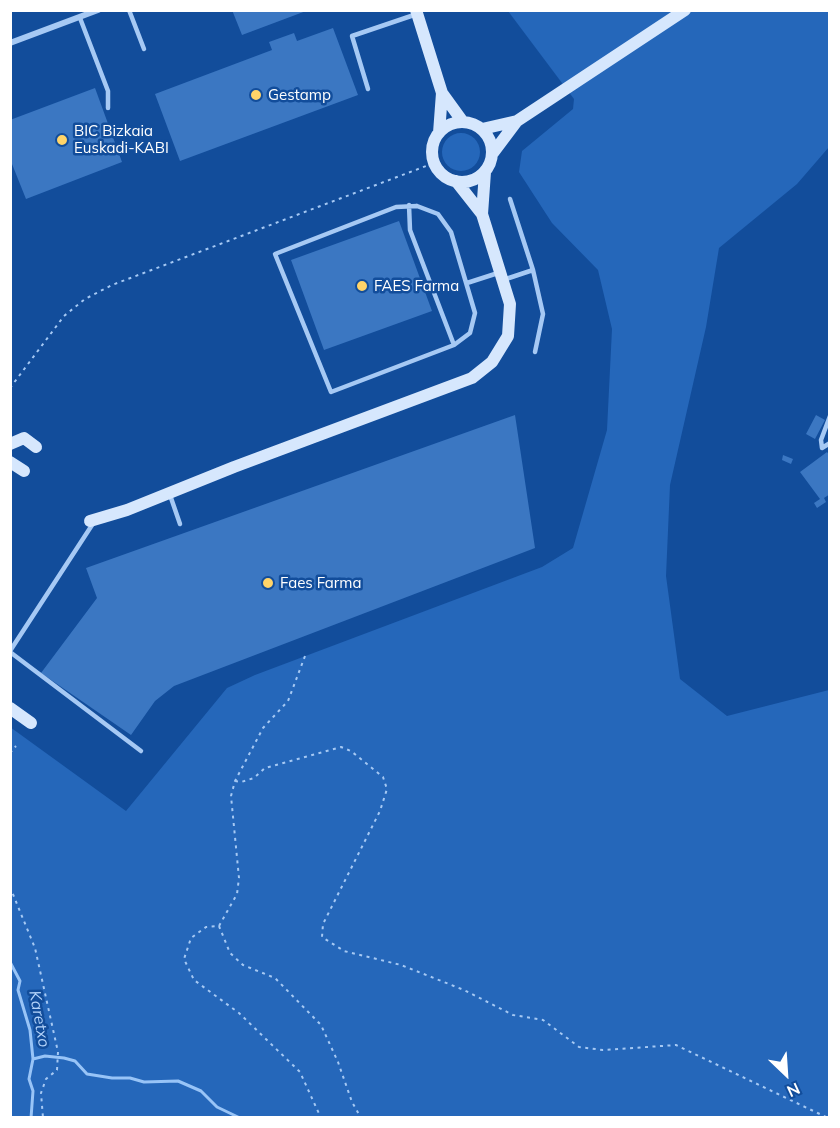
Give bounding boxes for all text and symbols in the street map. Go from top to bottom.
place label: Gestamp [268,86,331,104]
marker: Gestamp [249,88,263,102]
place label: BIC Bizkaia Euskadi-KABI [74,122,169,157]
marker: BIC Bizkaia Euskadi-KABI [55,133,69,147]
place label: FAES Farma [374,277,459,295]
marker: FAES Farma [355,279,369,293]
place label: Faes Farma [280,574,361,592]
marker: Faes Farma [261,576,275,590]
water label: Karetxo [25,989,53,1049]
north arrow [756,1044,816,1104]
text: N [784,1079,803,1102]

